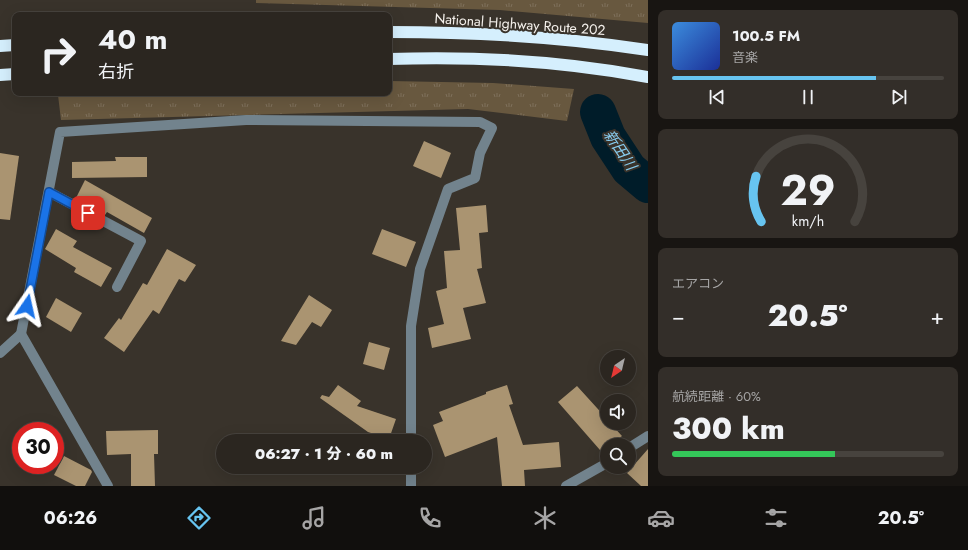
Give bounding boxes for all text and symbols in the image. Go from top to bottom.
street label: National Highway Route 202 [434,8,606,40]
text: 40 m [98,19,167,60]
text: 100.5 FM [732,25,800,47]
icon: right [32,28,84,80]
text: 音楽 [732,48,758,67]
text: 右折 [98,59,134,85]
icon: previous [706,86,728,108]
icon: pause [797,86,819,108]
icon: next [888,86,910,108]
water label: 新田川 [598,125,643,176]
text: 29 [780,159,836,220]
pin [71,196,105,230]
icon: arrive [77,202,99,224]
text: km/h [792,210,824,230]
text: エアコン [672,274,724,293]
position arrow [6,285,48,327]
text: 20.5° [768,294,848,337]
text: − [672,300,685,332]
text: + [930,300,944,332]
north arrow [600,350,636,386]
map controls [600,350,636,474]
text: 航続距離 · 60% [672,387,761,406]
button: sound [600,394,636,430]
text: 300 km [672,407,785,450]
speed limit sign: 30 [12,422,64,474]
button: search [600,438,636,474]
text: 06:27 · 1 分 · 60 m [255,443,393,465]
icon: directions [185,504,213,532]
icon: music [300,504,328,532]
icon: phone [416,504,444,532]
icon: climate [531,504,559,532]
icon: car [647,504,675,532]
icon: filters [762,504,790,532]
text: 06:26 [44,505,97,531]
text: 20.5° [878,505,924,531]

